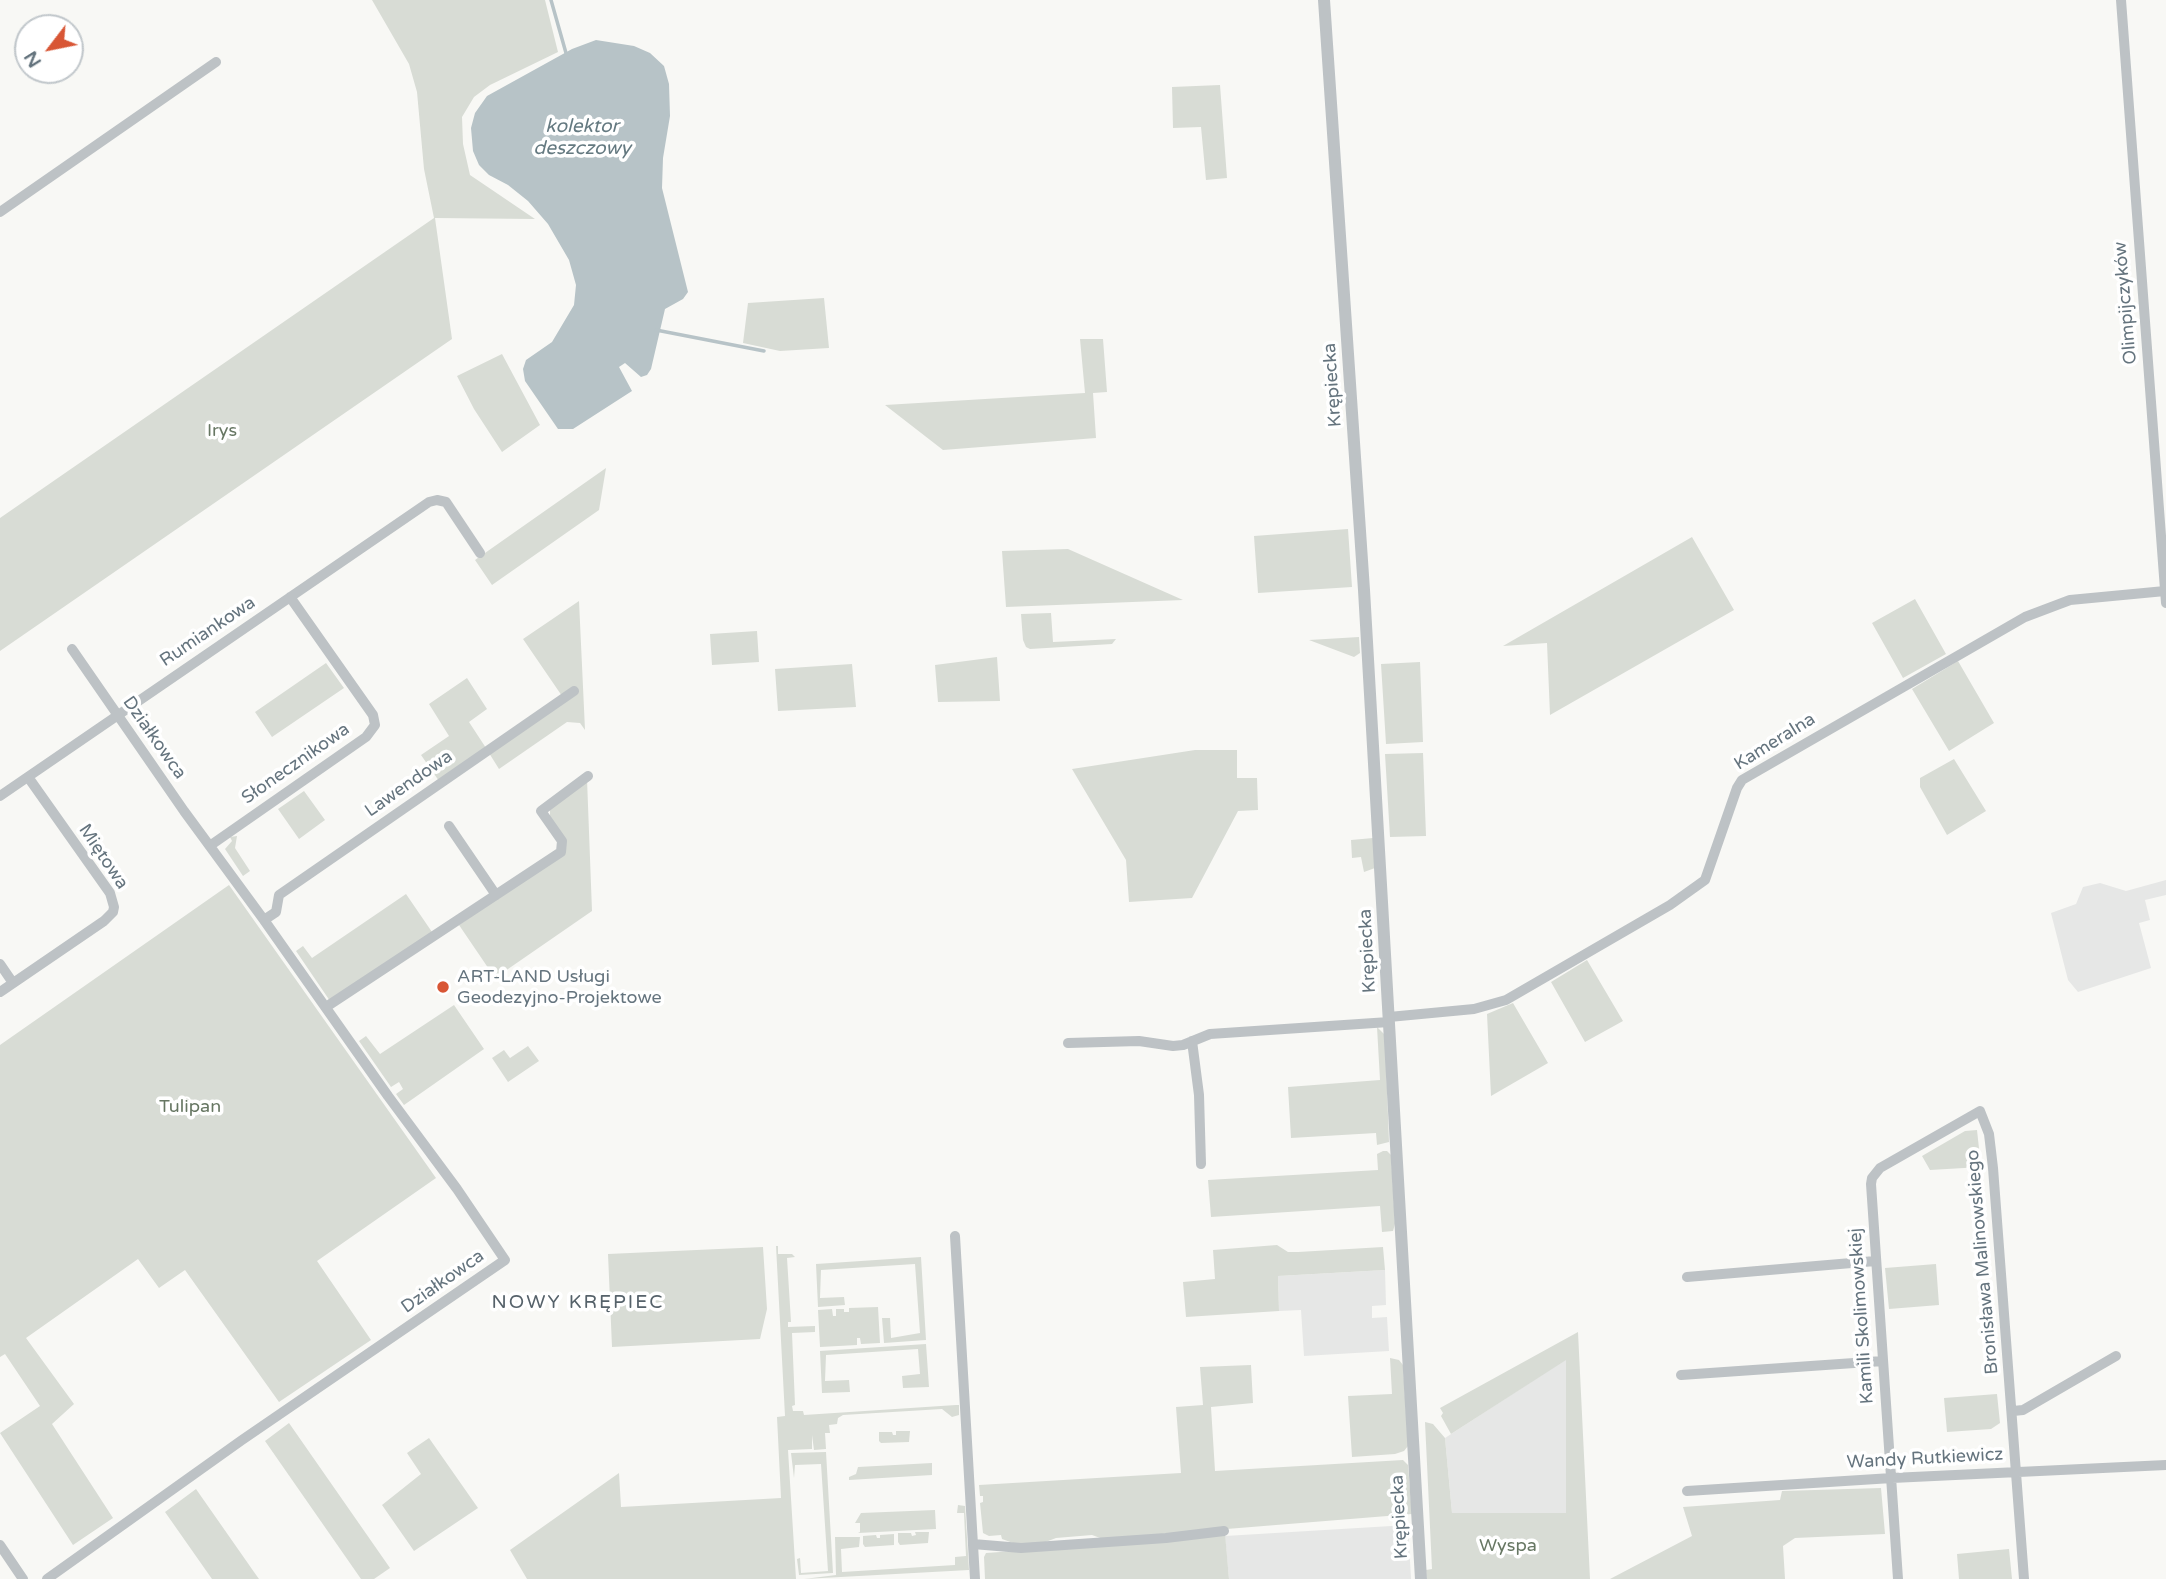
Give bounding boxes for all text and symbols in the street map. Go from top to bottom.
north arrow [14,14,84,84]
text: N [20,47,46,71]
water label: kolektor deszczowy [533,116,631,160]
street label: Olimpijczyków [2110,241,2142,365]
street label: Krępiecka [1319,342,1347,428]
park label: Irys [207,420,237,442]
street label: Rumiankowa [156,592,260,672]
street label: Działkowca [118,692,190,784]
street label: Kameralna [1730,709,1820,775]
street label: Słonecznikowa [238,719,354,809]
street label: Lawendowa [361,746,457,822]
street label: Miętowa [73,820,133,894]
street label: Krępiecka [1355,908,1381,994]
place label: ART-LAND Usługi Geodezyjno-Projektowe [457,966,662,1009]
marker: ART-LAND Usługi Geodezyjno-Projektowe [435,979,451,995]
park label: Tulipan [159,1096,221,1118]
street label: Bronisława Malinowskiego [1962,1149,2004,1375]
street label: Kamili Skolimowskiej [1845,1227,1879,1405]
street label: Działkowca [397,1246,489,1318]
district label: NOWY KRĘPIEC [493,1292,663,1314]
street label: Wandy Rutkiewicz [1846,1444,2004,1474]
street label: Krępiecka [1387,1474,1413,1560]
park label: Wyspa [1479,1535,1537,1557]

